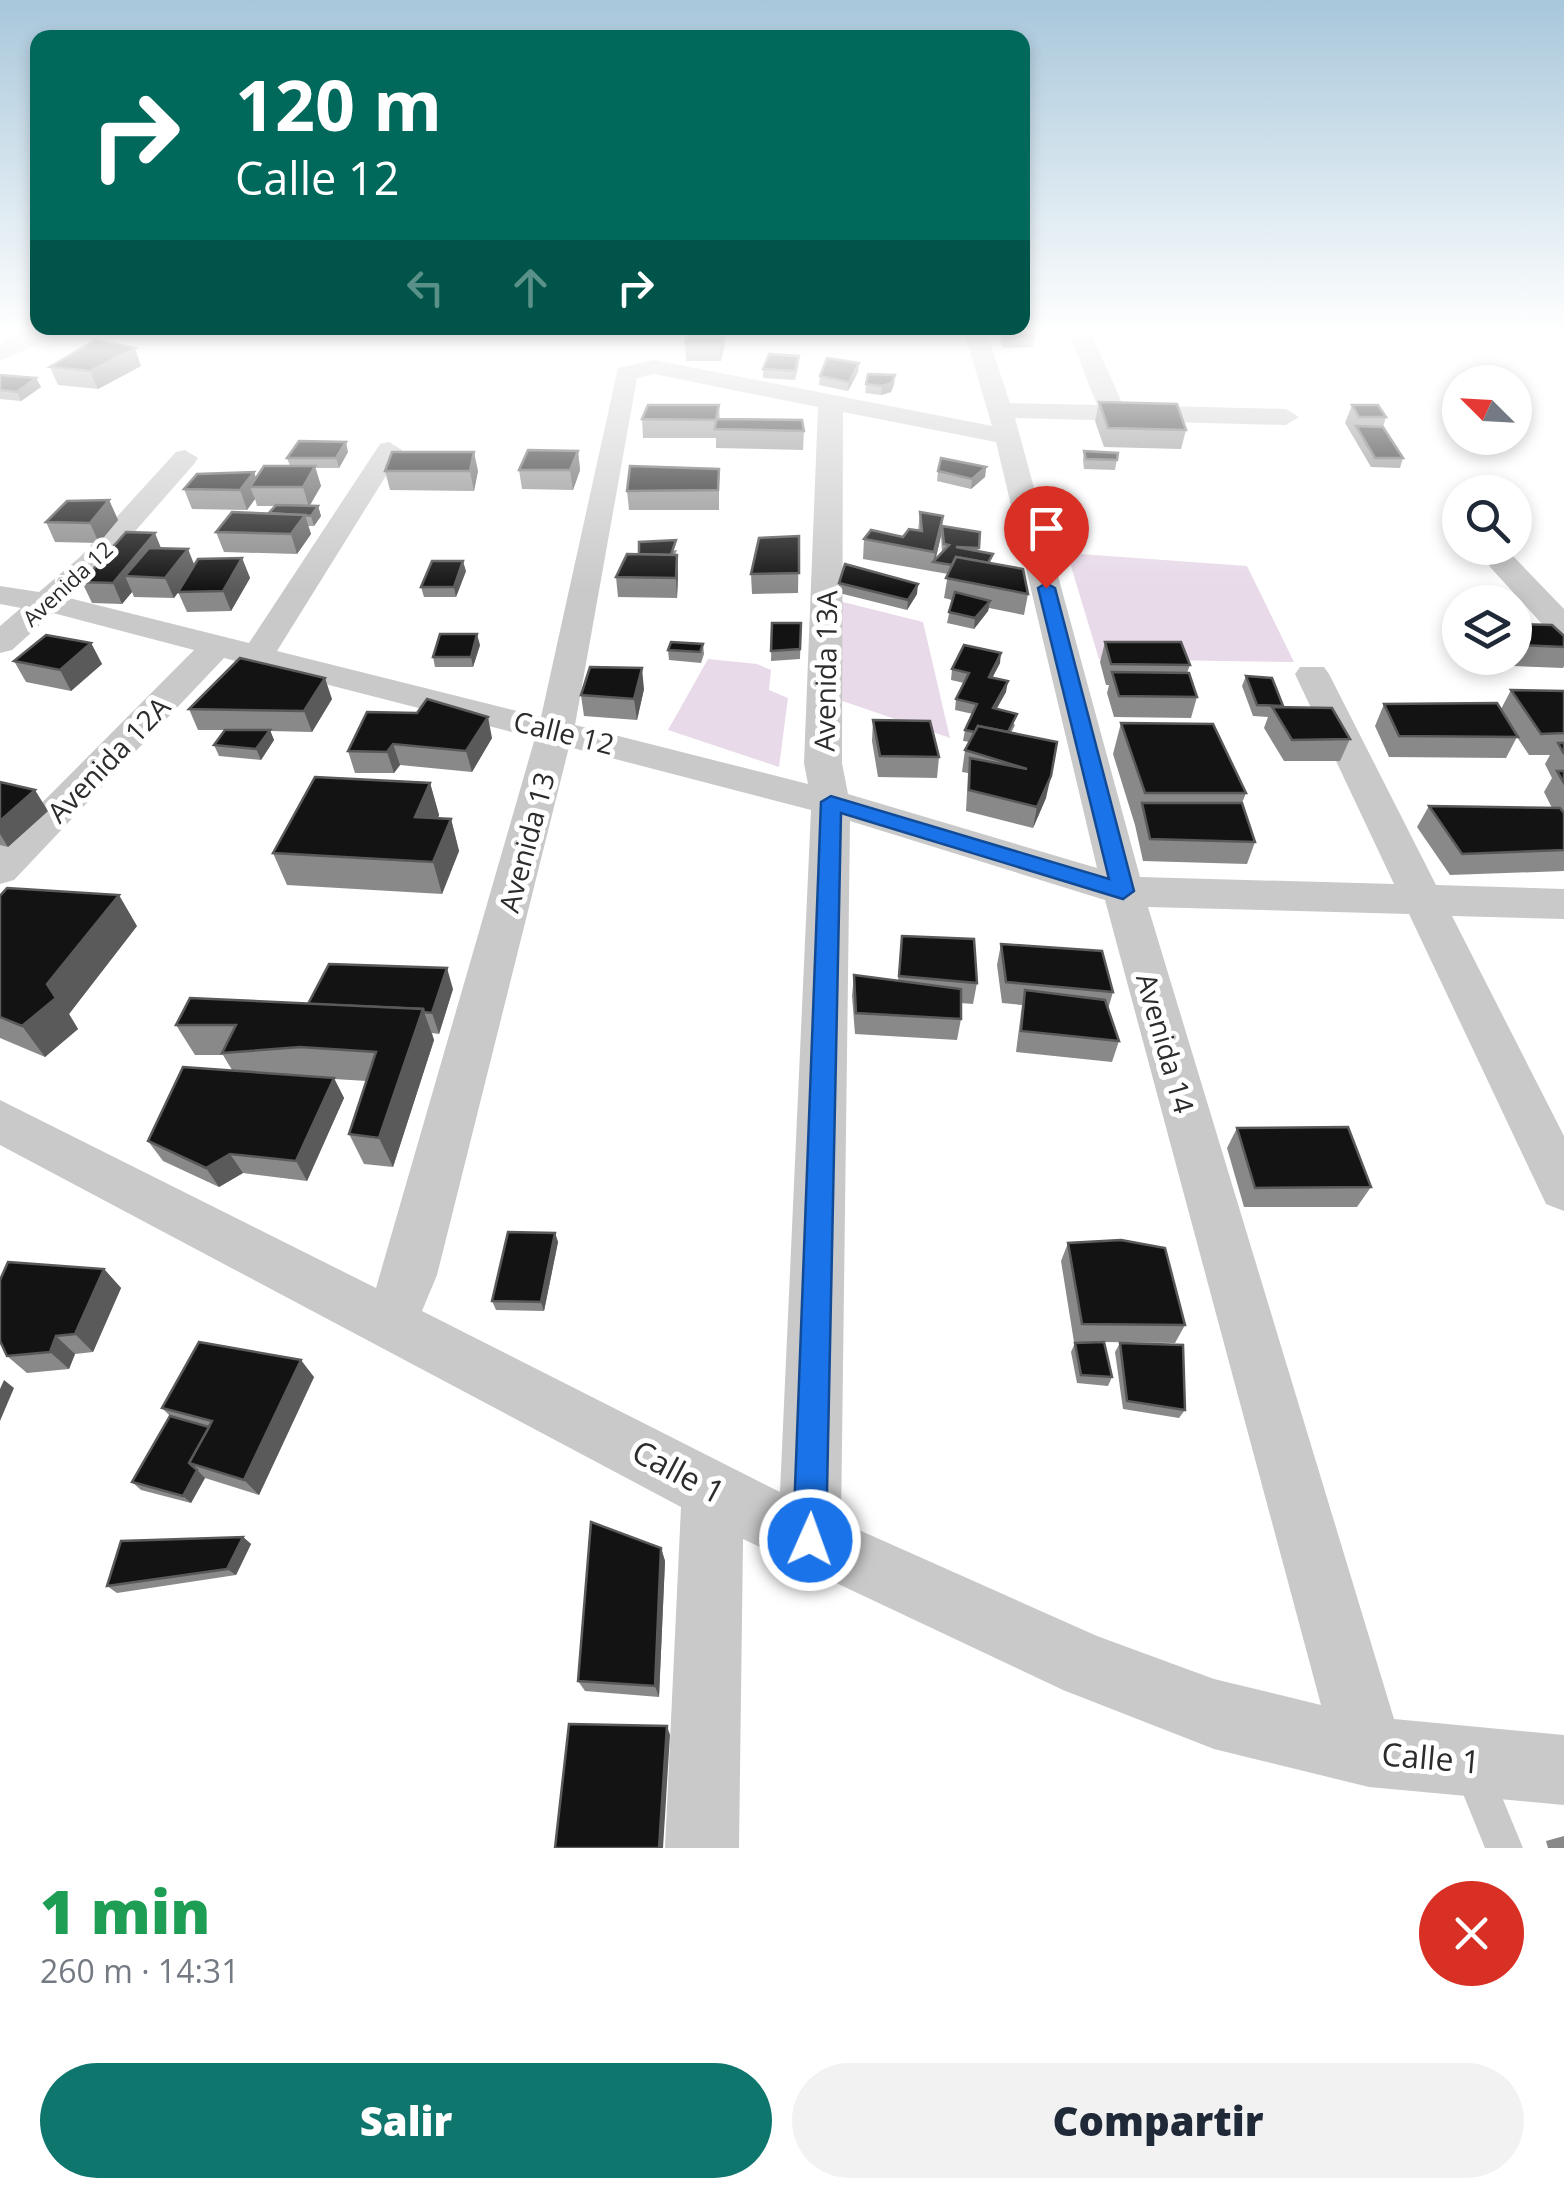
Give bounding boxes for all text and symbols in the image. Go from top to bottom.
text: 120 m [235,56,442,152]
icon: right [70,70,200,200]
text: Calle 12 [235,147,400,208]
icon: left [398,260,453,315]
icon: ahead [503,260,558,315]
icon: right [608,260,663,315]
north arrow [1442,365,1532,455]
map controls [1442,365,1532,675]
button: search [1442,475,1532,565]
pin [1004,486,1089,589]
icon: arrive [1019,501,1074,556]
street label: Avenida 12 [15,534,119,632]
button: layers [1442,585,1532,675]
street label: Avenida 13A [805,590,845,752]
street label: Avenida 12A [38,688,178,830]
street label: Calle 12 [510,701,618,763]
street label: Avenida 13 [489,768,563,916]
street label: Avenida 14 [1128,969,1204,1117]
street label: Calle 1 [625,1429,733,1513]
position arrow [758,1488,862,1592]
street label: Calle 1 [1380,1731,1482,1783]
text: 1 min [40,1870,210,1952]
button: close [1419,1881,1524,1986]
text: 260 m · 14:31 [40,1949,239,1992]
button: Salir [40,2063,772,2178]
button: Compartir [792,2063,1524,2178]

